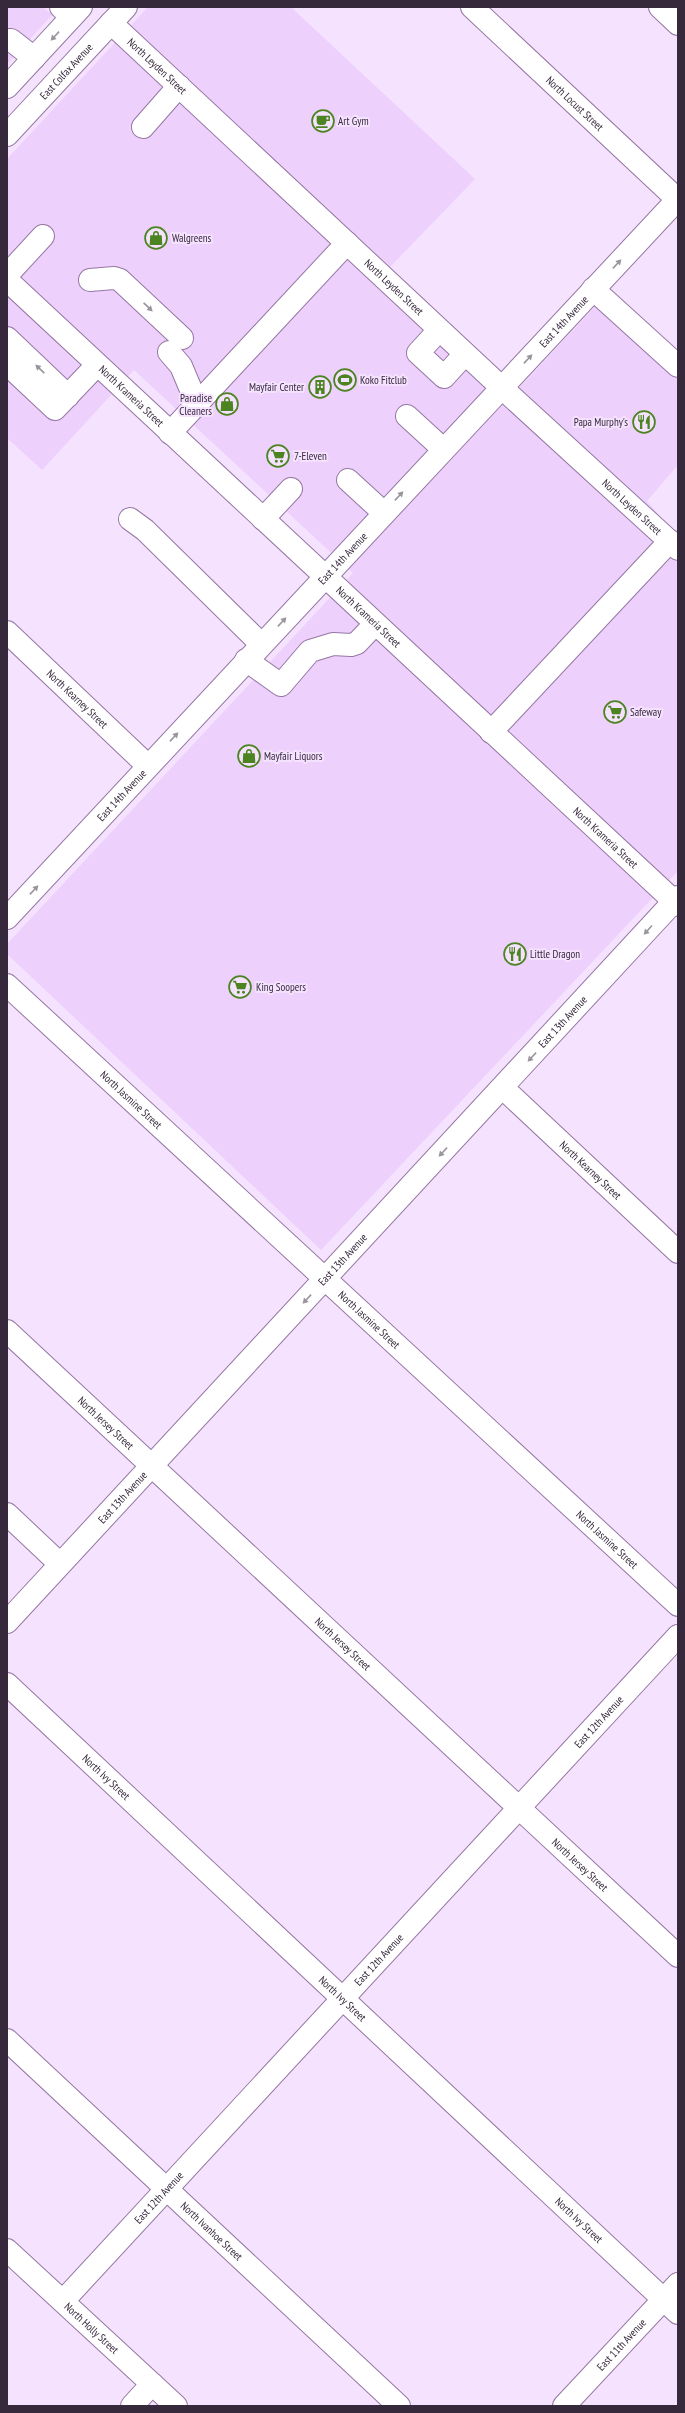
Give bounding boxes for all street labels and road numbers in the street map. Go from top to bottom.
street label: North Leyden Street [124,35,190,97]
street label: East Colfax Avenue [37,40,96,102]
street label: North Locust Street [543,73,607,134]
street label: North Leyden Street [361,256,427,318]
street label: East 14th Avenue [536,292,592,350]
street label: North Krameria Street [96,362,167,429]
street label: North Leyden Street [599,476,665,538]
street label: East 14th Avenue [315,529,371,587]
street label: North Krameria Street [333,583,404,650]
street label: North Kearney Street [44,666,111,731]
street label: East 14th Avenue [94,766,150,824]
street label: North Krameria Street [570,804,641,871]
street label: East 13th Avenue [535,992,590,1051]
street label: North Jasmine Street [97,1068,165,1132]
street label: North Kearney Street [557,1138,624,1202]
street label: East 13th Avenue [315,1230,370,1288]
street label: North Jasmine Street [335,1288,403,1352]
street label: North Jersey Street [75,1394,137,1452]
street label: East 13th Avenue [95,1468,150,1526]
street label: North Jasmine Street [573,1507,641,1571]
street label: North Jersey Street [312,1614,374,1673]
street label: East 12th Avenue [571,1692,627,1751]
street label: North Ivy Street [79,1751,133,1803]
street label: North Jersey Street [549,1835,611,1894]
street label: East 12th Avenue [351,1930,407,1989]
street label: North Ivy Street [316,1973,369,2024]
street label: East 12th Avenue [131,2168,187,2226]
street label: North Ivy Street [552,2195,606,2246]
street label: North Ivanhoe Street [178,2199,246,2263]
street label: North Holly Street [61,2299,122,2357]
street label: East 11th Avenue [594,2315,649,2373]

